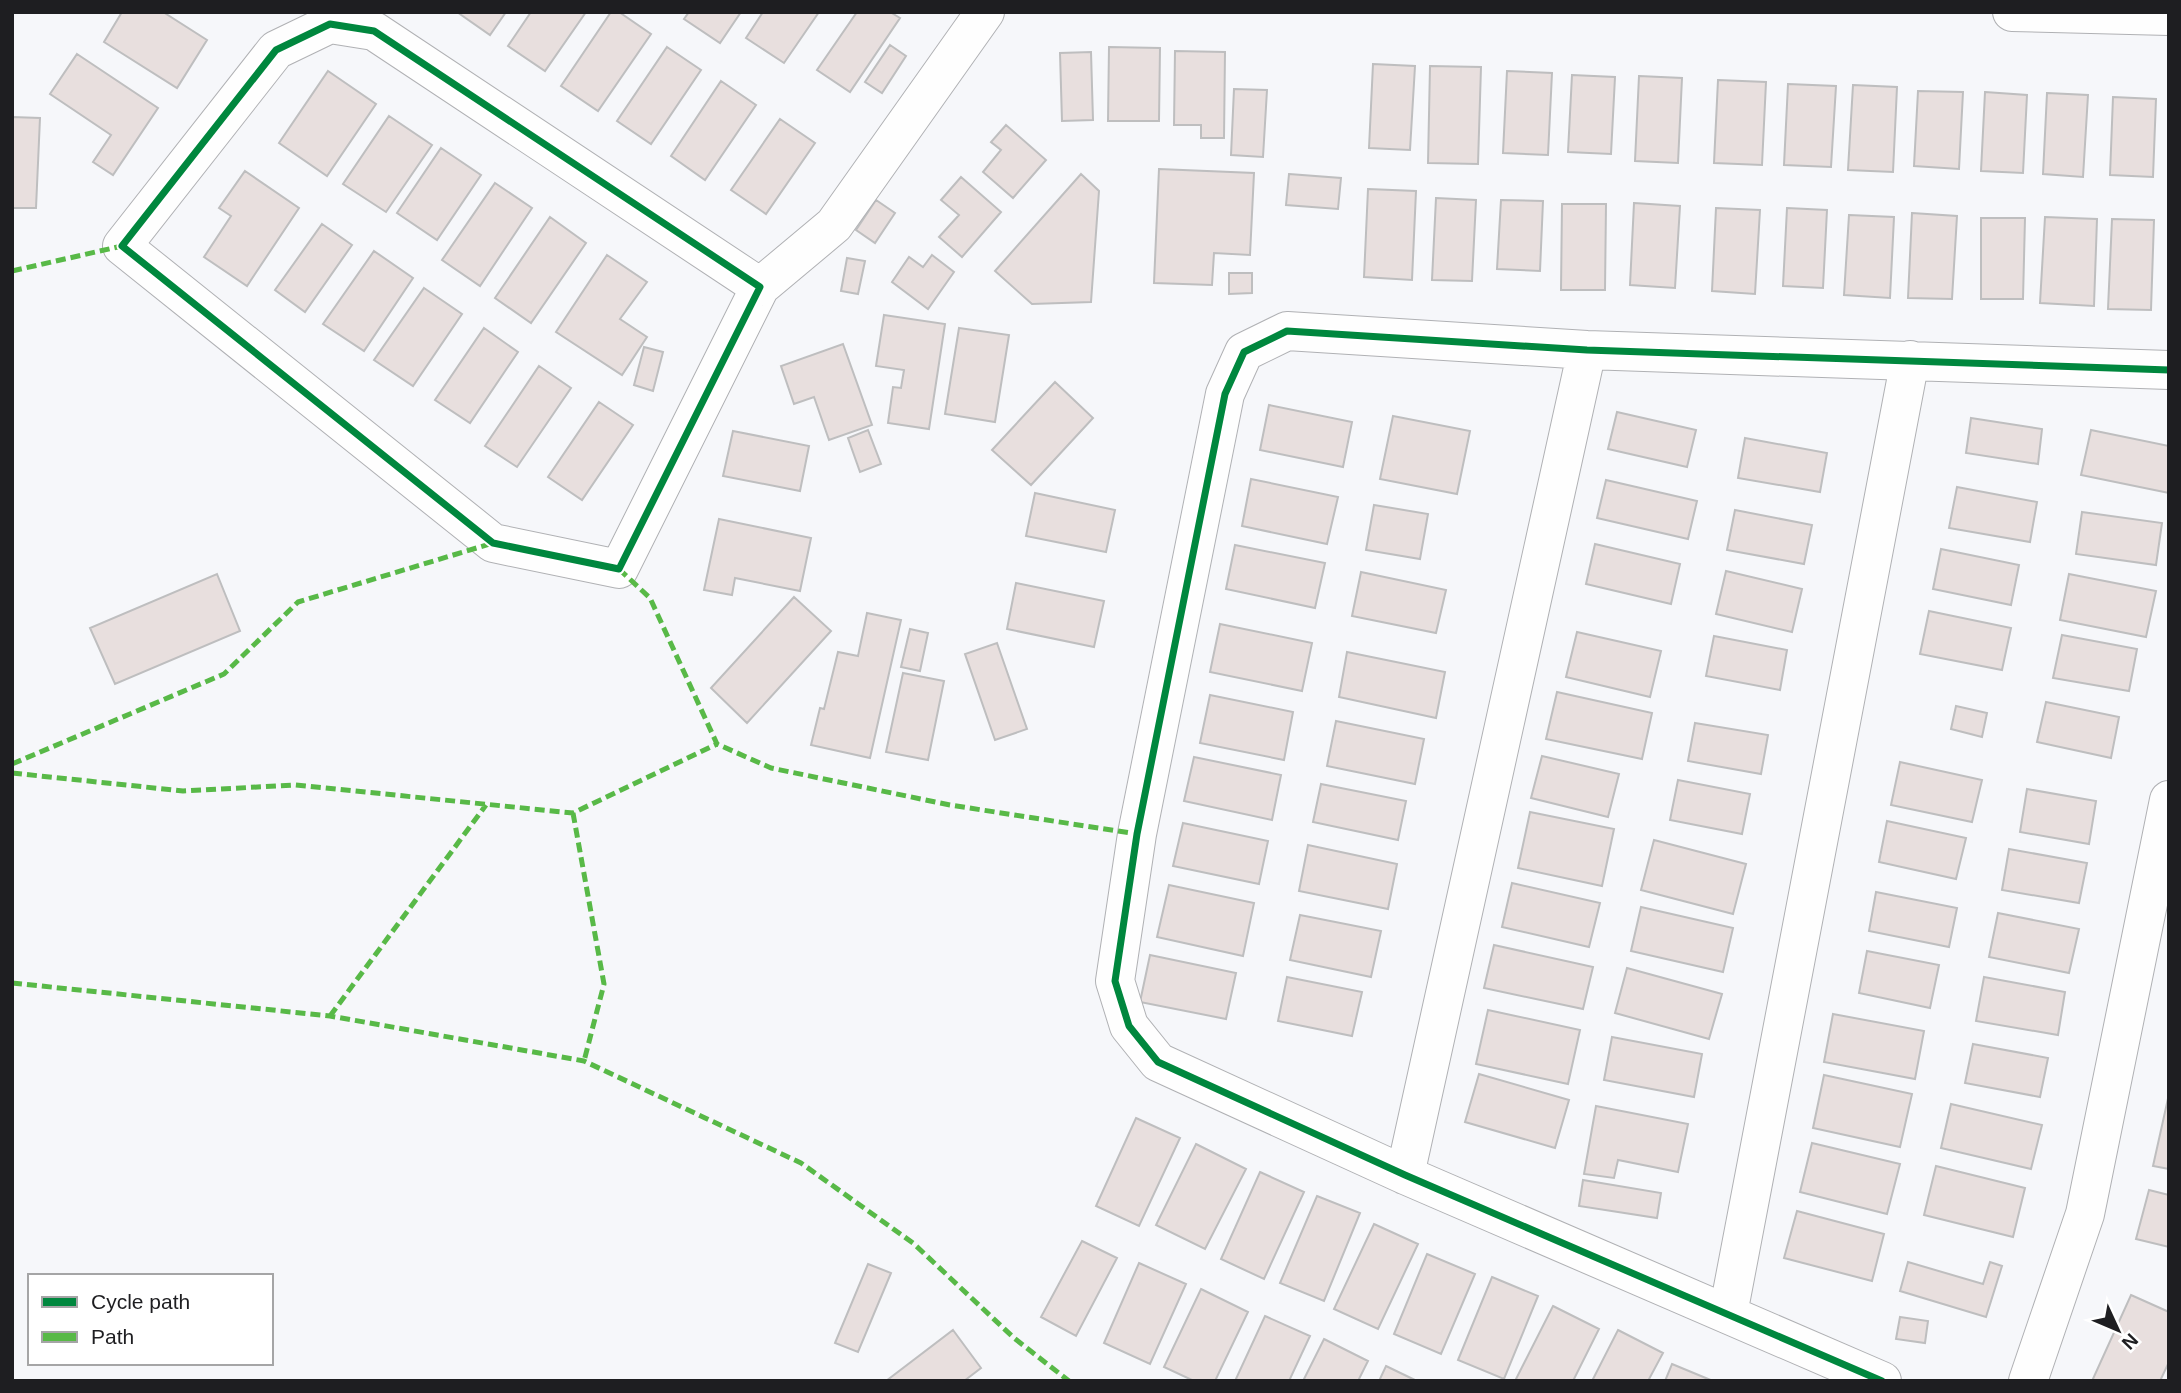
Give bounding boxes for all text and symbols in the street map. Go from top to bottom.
legend [28,1274,273,1365]
text: Cycle path [91,1290,190,1313]
north arrow [2083,1295,2153,1365]
text: Path [91,1325,134,1348]
text: N [2118,1329,2142,1354]

